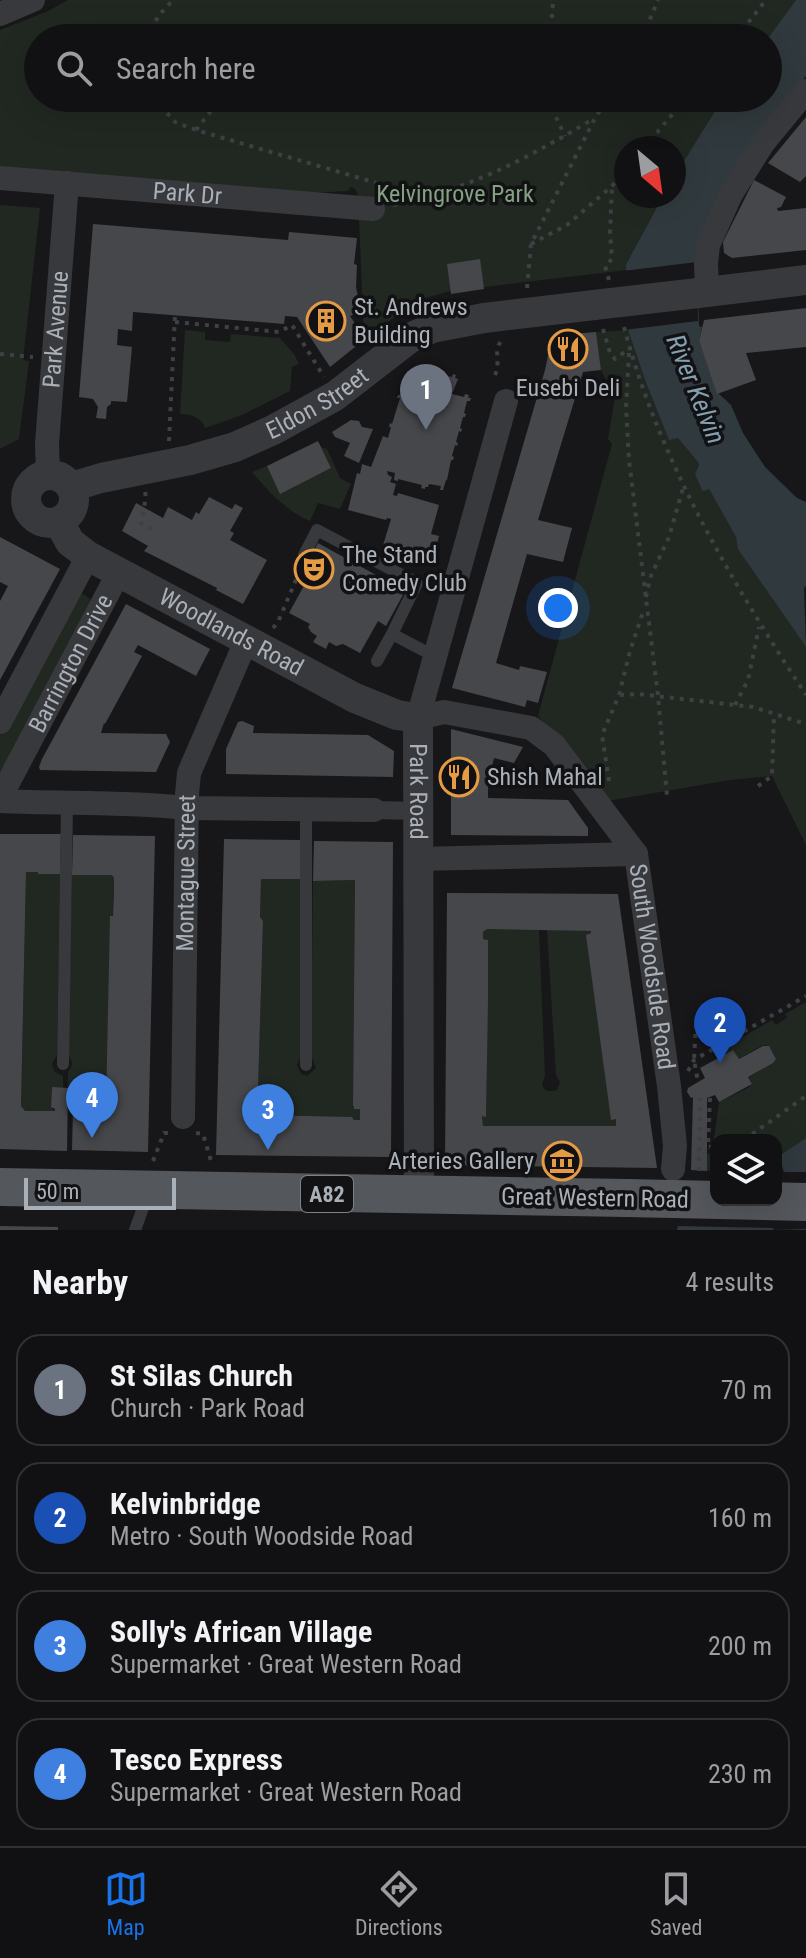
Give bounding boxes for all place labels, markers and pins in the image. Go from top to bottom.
place label: St. Andrews Building [354,293,468,349]
building icon: St. Andrews Building [305,300,347,342]
restaurant icon: Eusebi Deli [547,328,589,370]
pin: 1 [400,364,452,430]
place label: Eusebi Deli [516,374,620,402]
place label: The Stand Comedy Club [342,541,467,597]
theatre icon: The Stand Comedy Club [293,548,335,590]
restaurant icon: Shish Mahal [438,756,480,798]
place label: Shish Mahal [487,763,603,791]
pin: 2 [694,997,746,1063]
pin: 4 [66,1072,118,1138]
pin: 3 [242,1084,294,1150]
museum icon: Arteries Gallery [541,1140,583,1182]
place label: Arteries Gallery [388,1147,534,1175]

